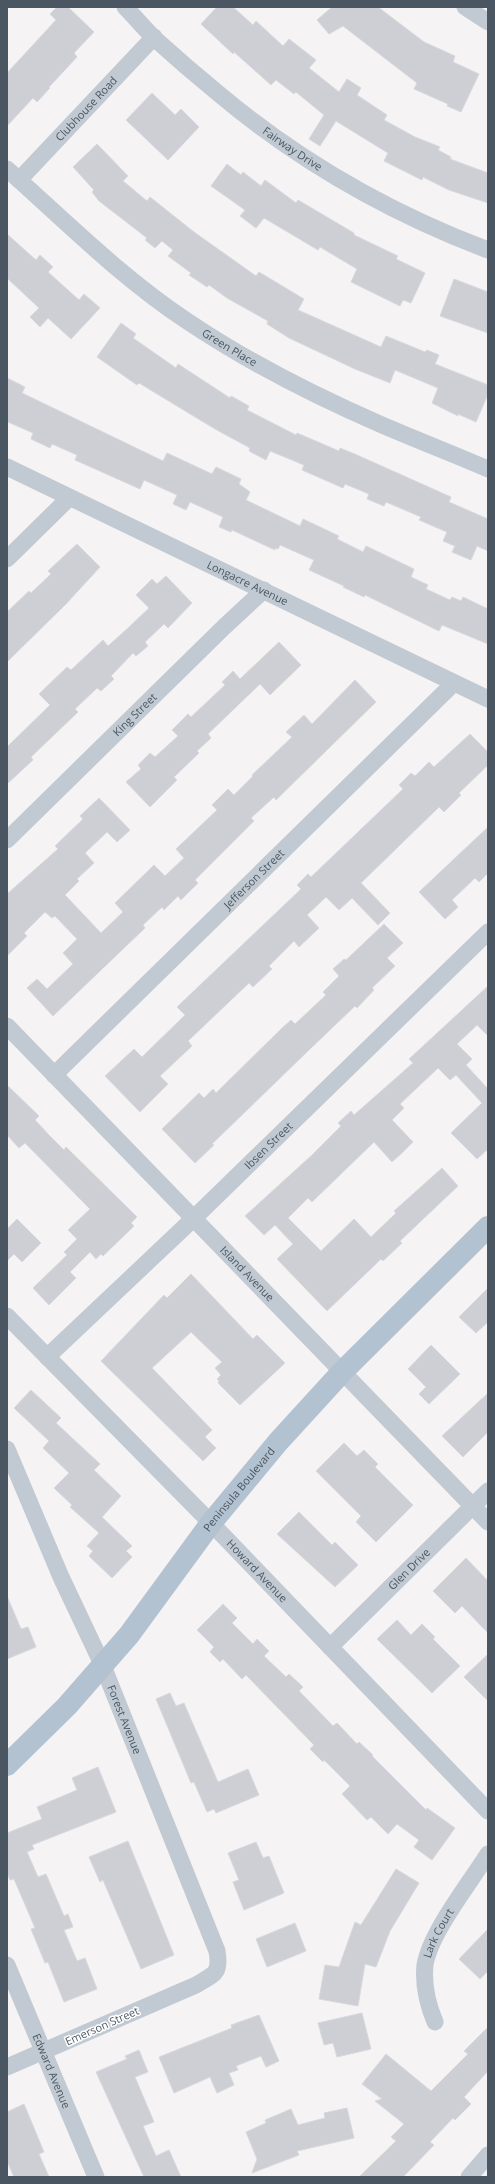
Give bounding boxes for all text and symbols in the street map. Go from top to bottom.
street label: Clubhouse Road [52,73,120,144]
street label: Fairway Drive [260,123,325,174]
street label: Green Place [199,325,260,369]
street label: Longacre Avenue [205,557,291,609]
street label: King Street [109,689,160,739]
street label: Jefferson Street [219,845,287,913]
street label: Ibsen Street [241,1118,295,1172]
street label: Island Avenue [217,1242,278,1304]
street label: Peninsula Boulevard [199,1444,278,1534]
street label: Howard Avenue [224,1536,291,1605]
street label: Glen Drive [384,1545,433,1593]
street label: Forest Avenue [104,1683,145,1756]
street label: Lark Court [419,1905,457,1960]
street label: Emerson Street [63,2003,141,2048]
street label: Edward Avenue [30,2031,74,2111]

